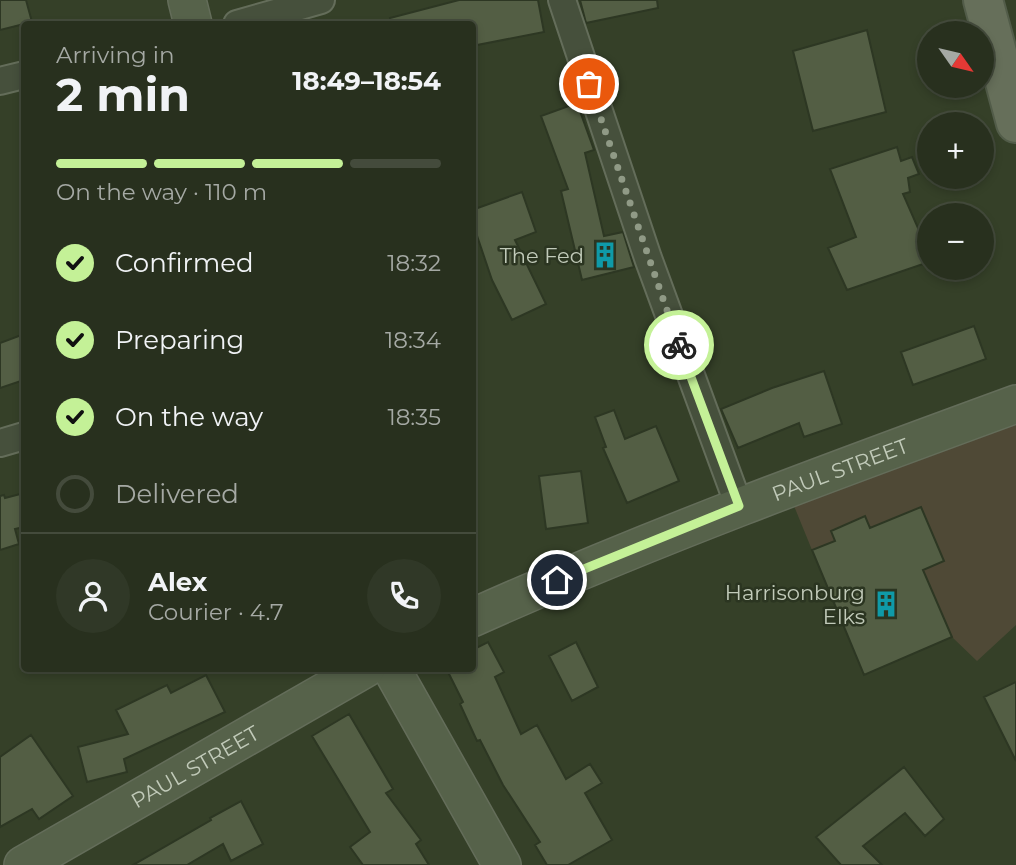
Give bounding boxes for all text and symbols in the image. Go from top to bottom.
north arrow [917,21,994,98]
map controls [917,21,994,280]
text: Arriving in [56,41,175,69]
pin [559,54,619,114]
text: 18:49–18:54 [292,65,441,97]
icon: bag [570,65,608,103]
text: 2 min [56,66,190,123]
button: + [917,112,994,189]
text: On the way · 110 m [56,178,267,206]
button: − [917,203,994,280]
building icon: The Fed [590,240,620,270]
place label: The Fed [500,243,584,268]
icon: check [56,244,94,282]
text: Confirmed [115,247,254,279]
text: 18:32 [387,249,441,277]
courier [644,310,714,380]
icon: check [56,321,94,359]
text: Preparing [115,324,244,356]
text: 18:34 [385,326,441,354]
icon: bike [660,326,698,364]
icon: check [56,398,94,436]
text: On the way [115,401,263,433]
text: 18:35 [387,403,441,431]
street label: PAUL STREET [768,432,912,506]
text: Delivered [115,478,239,510]
pin [527,550,587,610]
button: person [56,559,130,633]
button: phone [367,559,441,633]
icon: home [538,561,576,599]
text: Alex [148,566,207,598]
place label: Harrisonburg Elks [725,580,865,629]
building icon: Harrisonburg Elks [871,589,901,619]
text: Courier · 4.7 [148,598,284,626]
street label: PAUL STREET [126,720,263,813]

